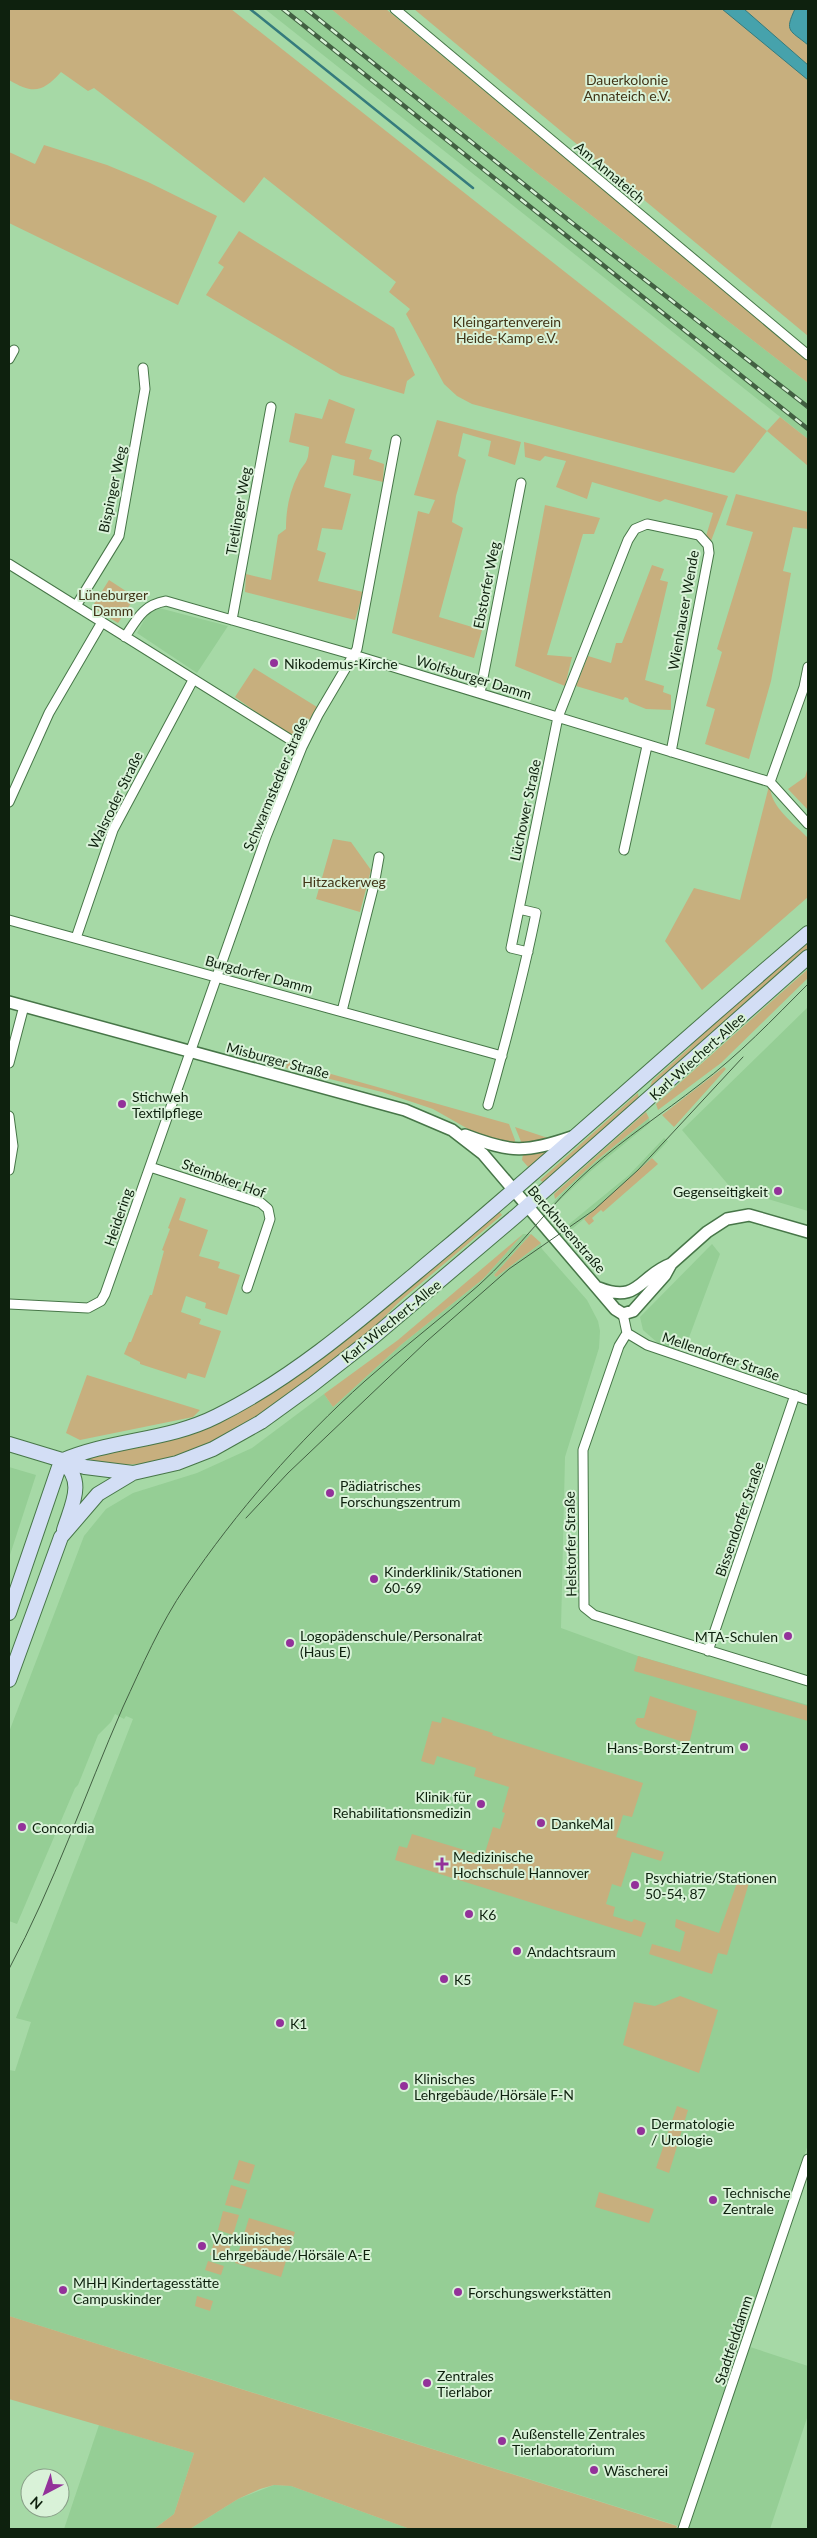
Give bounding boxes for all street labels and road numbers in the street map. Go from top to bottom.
street label: Am Annateich [571,138,649,206]
street label: Bispinger Weg [94,444,130,534]
street label: Tietlinger Weg [222,465,254,557]
street label: Ebstorfer Weg [469,540,503,630]
street label: Wienhauser Wende [664,549,702,671]
street label: Wolfsburger Damm [414,651,534,703]
street label: Schwarmstedter Straße [239,715,311,853]
street label: Walsroder Straße [84,749,146,851]
street label: Lüchower Straße [506,758,544,862]
street label: Burgdorfer Damm [203,951,315,997]
street label: Karl-Wiechert-Allee [646,1009,748,1103]
street label: Misburger Straße [225,1038,331,1082]
street label: Steimbker Hof [180,1155,268,1201]
street label: Berckhusenstraße [524,1182,610,1276]
street label: Heidering [100,1186,136,1248]
street label: Karl-Wiechert-Allee [338,1276,444,1366]
street label: Mellendorfer Straße [660,1328,782,1384]
street label: Bissendorfer Straße [711,1459,767,1579]
street label: Helstorfer Straße [561,1491,579,1597]
street label: Stadtfelddamm [711,2293,755,2387]

